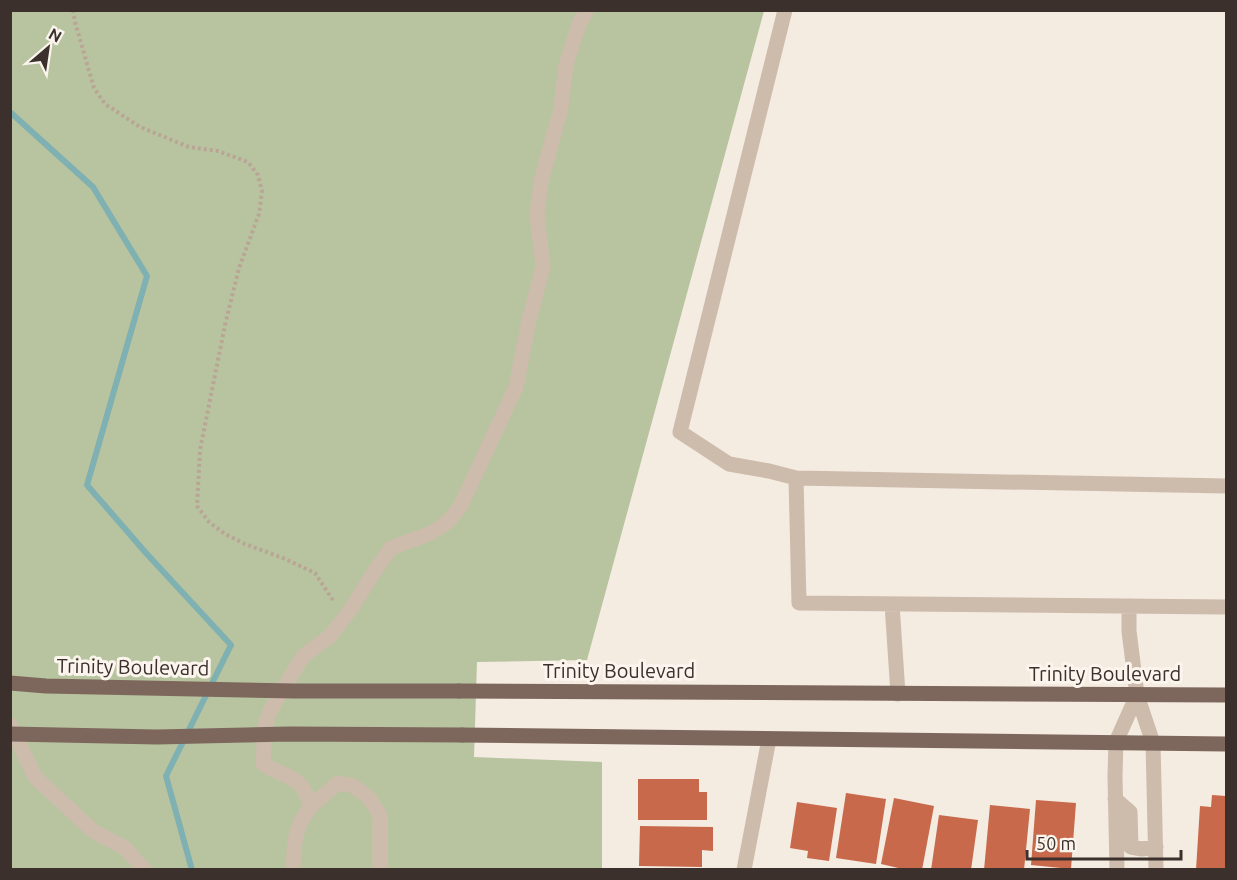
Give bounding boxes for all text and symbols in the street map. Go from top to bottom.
north arrow [18,18,78,78]
text: N [46,24,65,46]
street label: Trinity Boulevard [56,654,210,679]
street label: Trinity Boulevard [543,659,695,682]
street label: Trinity Boulevard [1029,662,1181,685]
scale bar [1027,823,1182,861]
text: 50 m [1036,833,1076,853]

